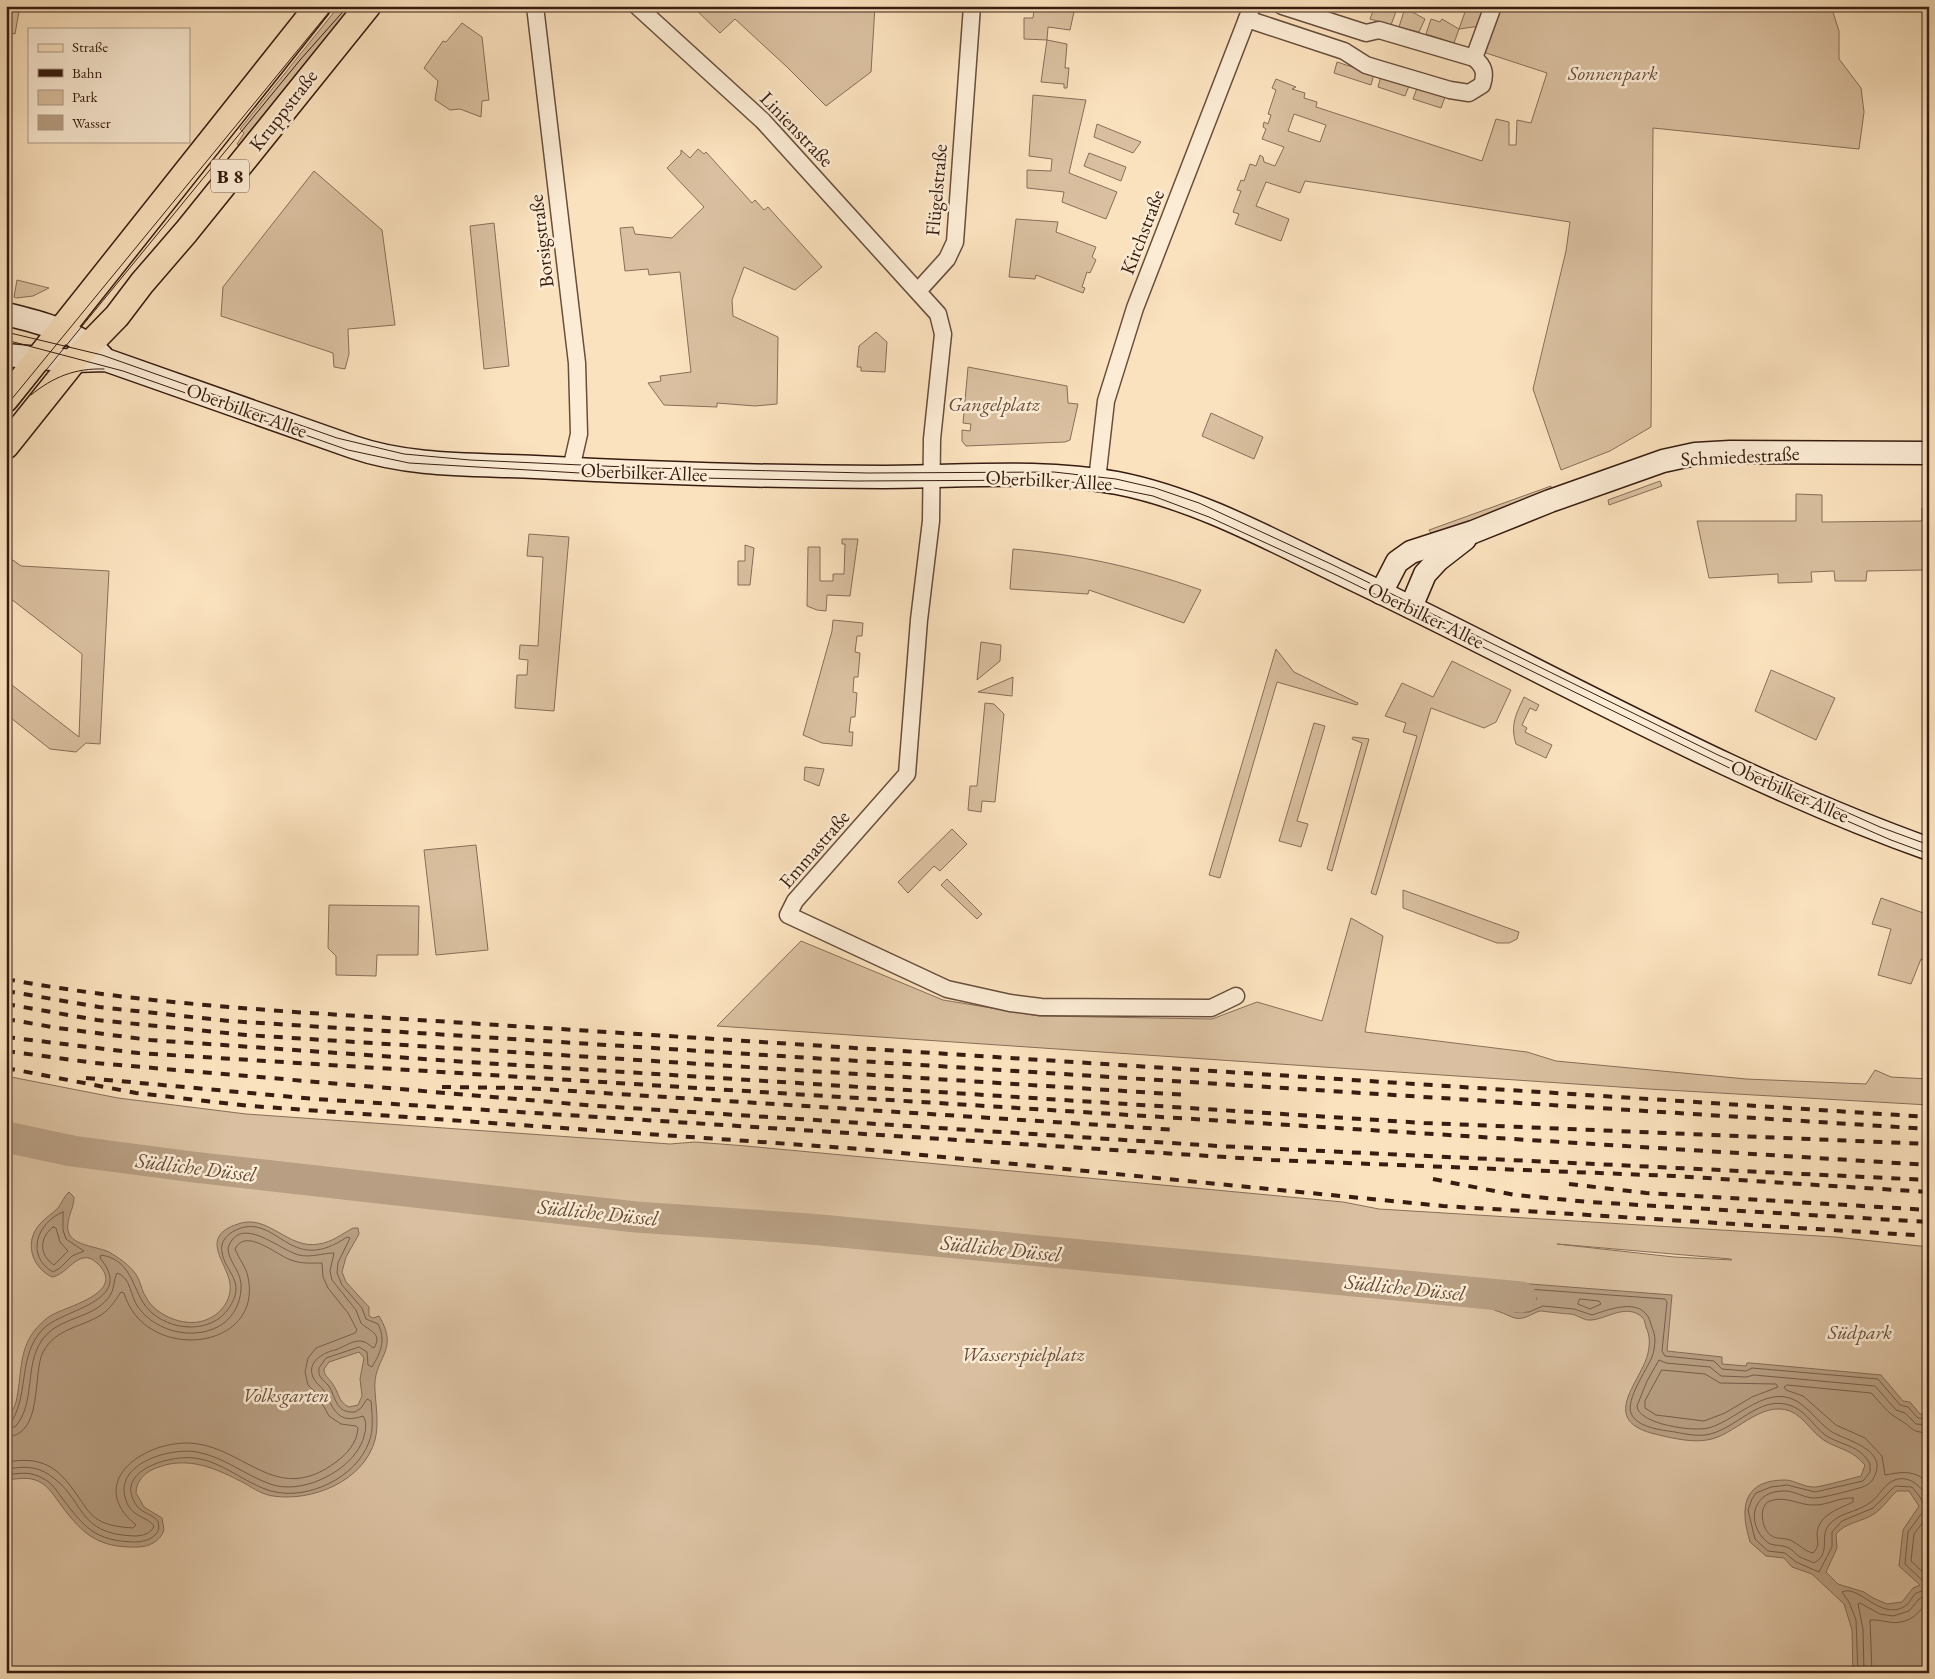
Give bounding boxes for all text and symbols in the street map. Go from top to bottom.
legend [28,28,190,142]
text: Straße [72,37,108,56]
park label: Sonnenpark [1567,60,1658,86]
text: Bahn [72,63,103,82]
street label: Kruppstraße [243,64,323,156]
street label: Linienstraße [754,86,840,173]
text: Park [72,87,99,106]
text: Wasser [72,113,111,132]
street label: Flügelstraße [919,143,953,237]
road number: B 8 [211,160,249,192]
street label: Kirchstraße [1114,186,1170,278]
street label: Borsigstraße [522,193,560,289]
street label: Oberbilker Allee [183,376,311,444]
park label: Gangelplatz [948,391,1041,417]
street label: Schmiedestraße [1680,440,1800,472]
street label: Oberbilker Allee [580,457,708,487]
street label: Oberbilker Allee [985,464,1113,496]
street label: Oberbilker Allee [1363,576,1489,655]
street label: Oberbilker Allee [1727,753,1853,829]
street label: Emmastraße [773,804,855,894]
water label: Südliche Düssel [133,1146,259,1188]
water label: Südliche Düssel [536,1192,660,1232]
water label: Südliche Düssel [939,1228,1063,1268]
water label: Südliche Düssel [1343,1267,1467,1307]
park label: Südpark [1827,1319,1892,1345]
park label: Wasserspielplatz [961,1341,1086,1367]
park label: Volksgarten [243,1382,329,1408]

